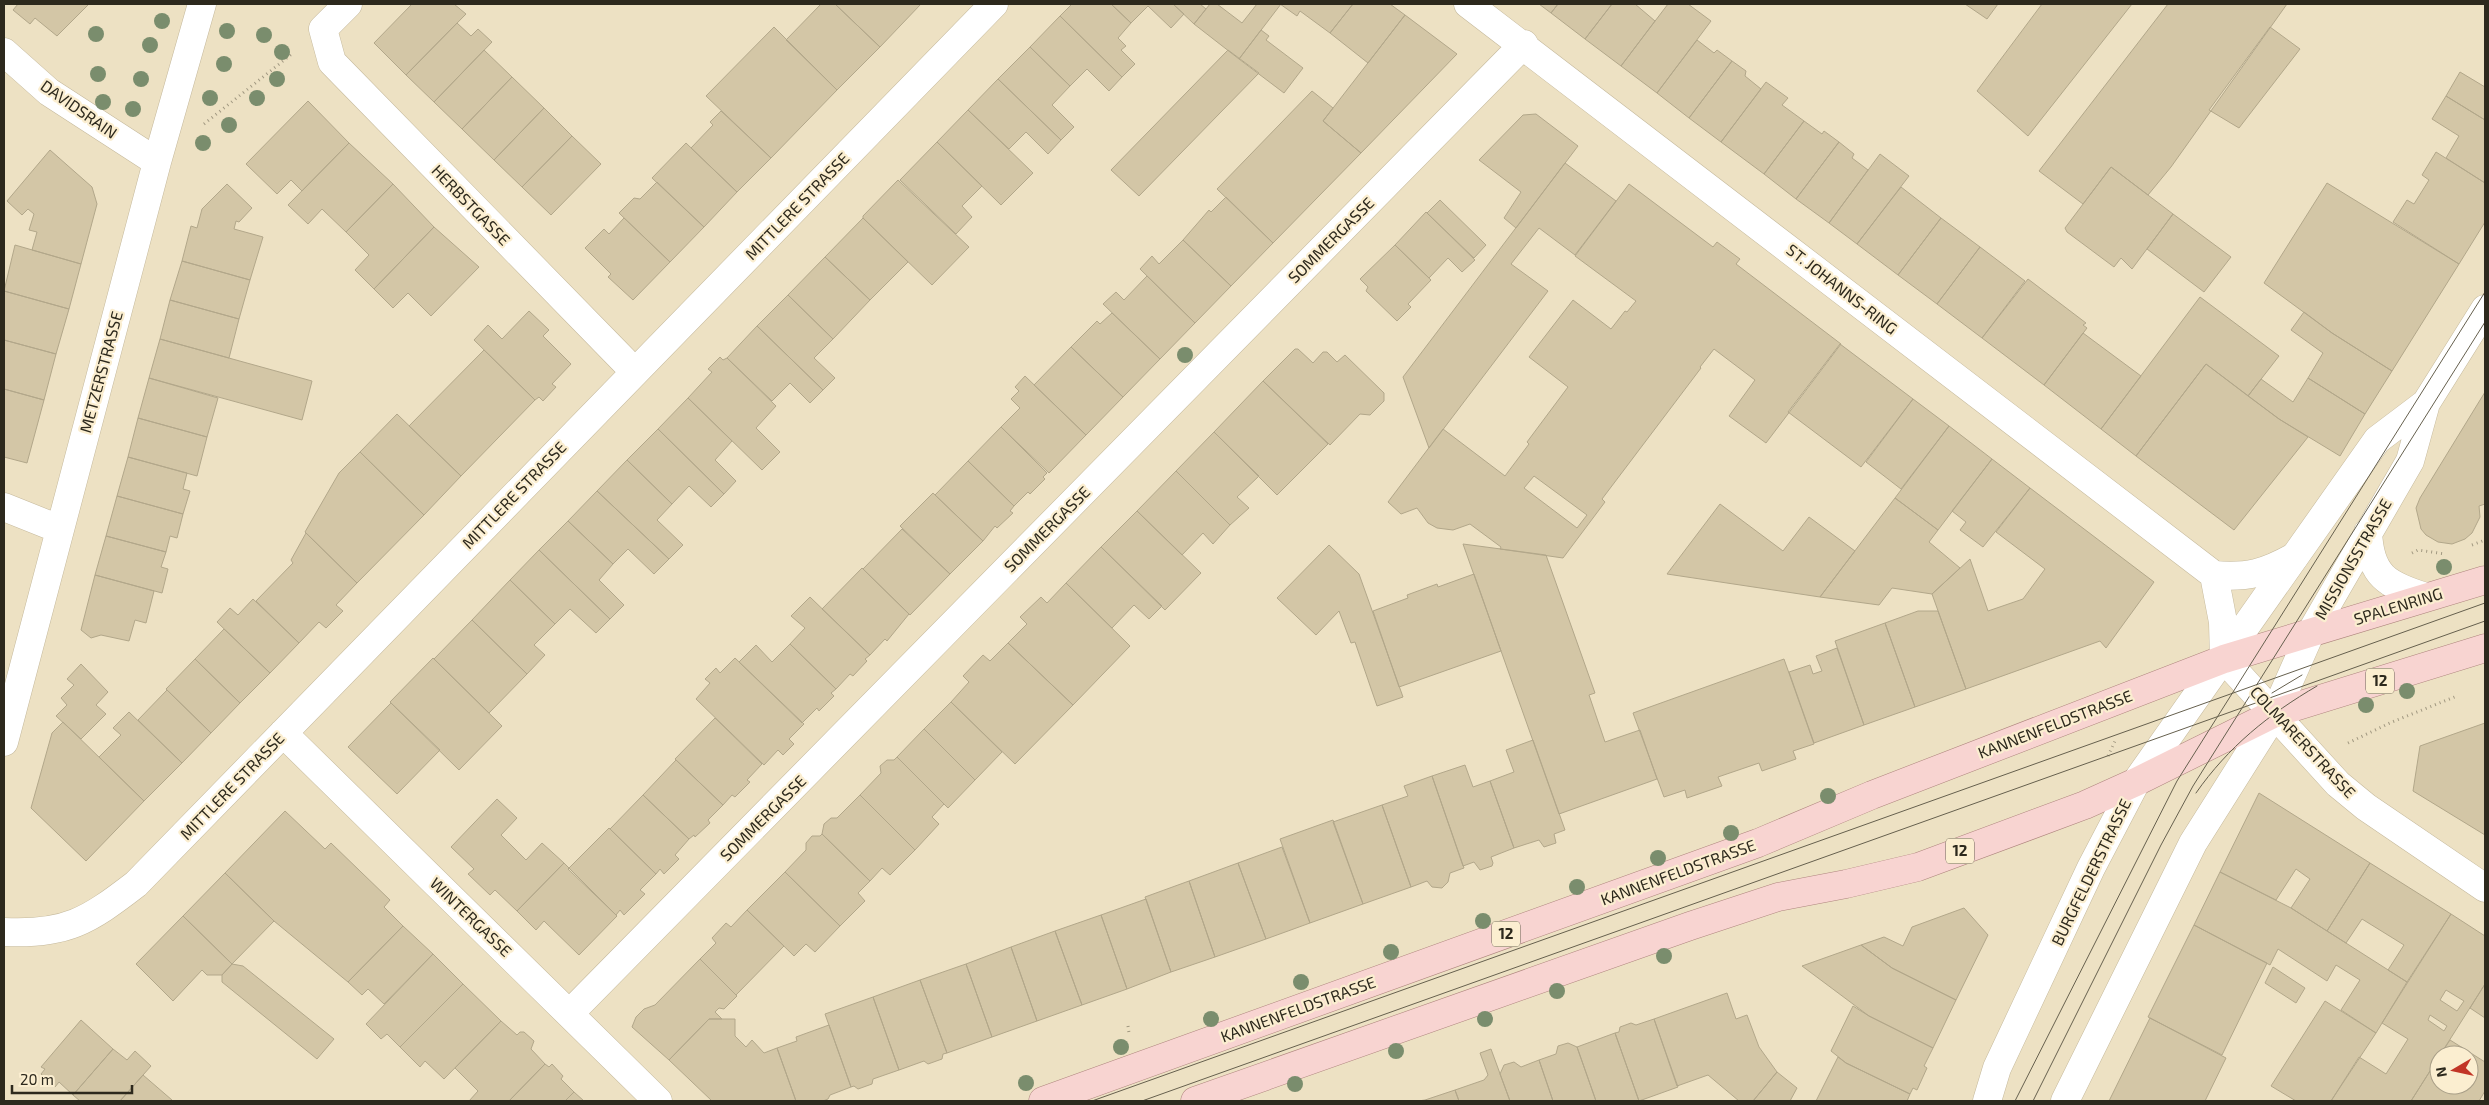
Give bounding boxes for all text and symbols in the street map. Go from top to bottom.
street label: DAVIDSRAIN [37,75,121,142]
street label: MITTLERE STRASSE [741,148,853,263]
street label: HERBSTGASSE [428,160,514,249]
street label: SOMMERGASSE [1284,193,1378,286]
street label: ST. JOHANNS-RING [1783,240,1901,338]
street label: METZERSTRASSE [75,309,126,435]
street label: MITTLERE STRASSE [458,437,570,552]
street label: SOMMERGASSE [1000,482,1094,575]
street label: MISSIONSSTRASSE [2310,495,2395,623]
street label: SPALENRING [2351,583,2444,628]
road number: 12 [2366,668,2394,694]
street label: COLMARERSTRASSE [2247,682,2360,801]
street label: KANNENFELDSTRASSE [1975,685,2135,762]
street label: MITTLERE STRASSE [176,728,288,843]
street label: SOMMERGASSE [716,771,810,864]
street label: BURGFELDERSTRASSE [2047,795,2134,948]
street label: KANNENFELDSTRASSE [1598,835,1758,908]
road number: 12 [1946,838,1974,864]
street label: WINTERGASSE [427,873,516,960]
road number: 12 [1492,922,1520,946]
street label: KANNENFELDSTRASSE [1218,972,1378,1045]
north arrow [2429,1045,2479,1095]
scale bar [12,1062,132,1094]
text: N [2431,1066,2450,1078]
text: 20 m [20,1070,54,1088]

